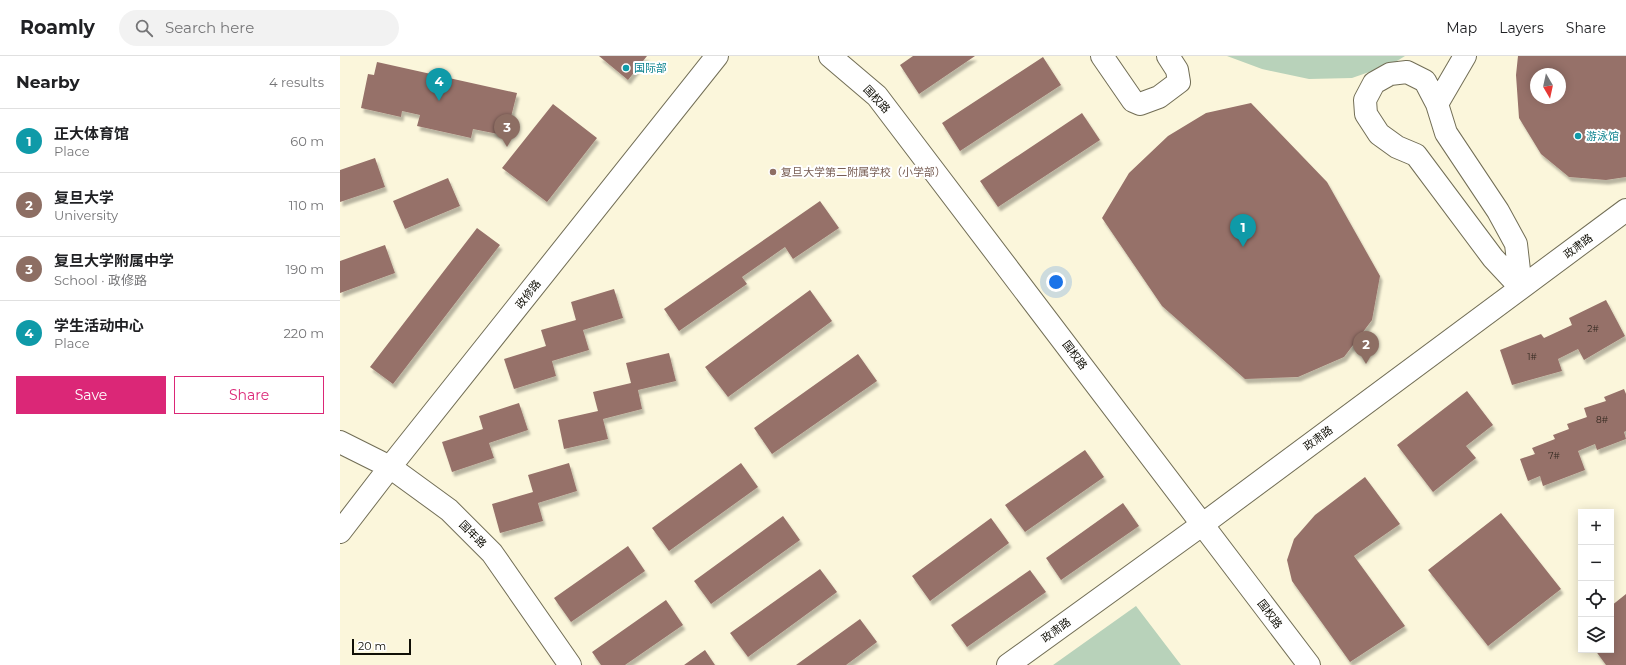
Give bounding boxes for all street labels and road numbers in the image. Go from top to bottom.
street label: 国权路 [861,82,893,116]
street label: 政肃路 [1561,230,1595,262]
street label: 政修路 [512,277,544,311]
street label: 国权路 [1059,338,1091,372]
street label: 政肃路 [1301,423,1335,453]
street label: 国年路 [456,517,490,551]
street label: 国权路 [1254,597,1286,631]
street label: 政肃路 [1039,615,1073,645]

